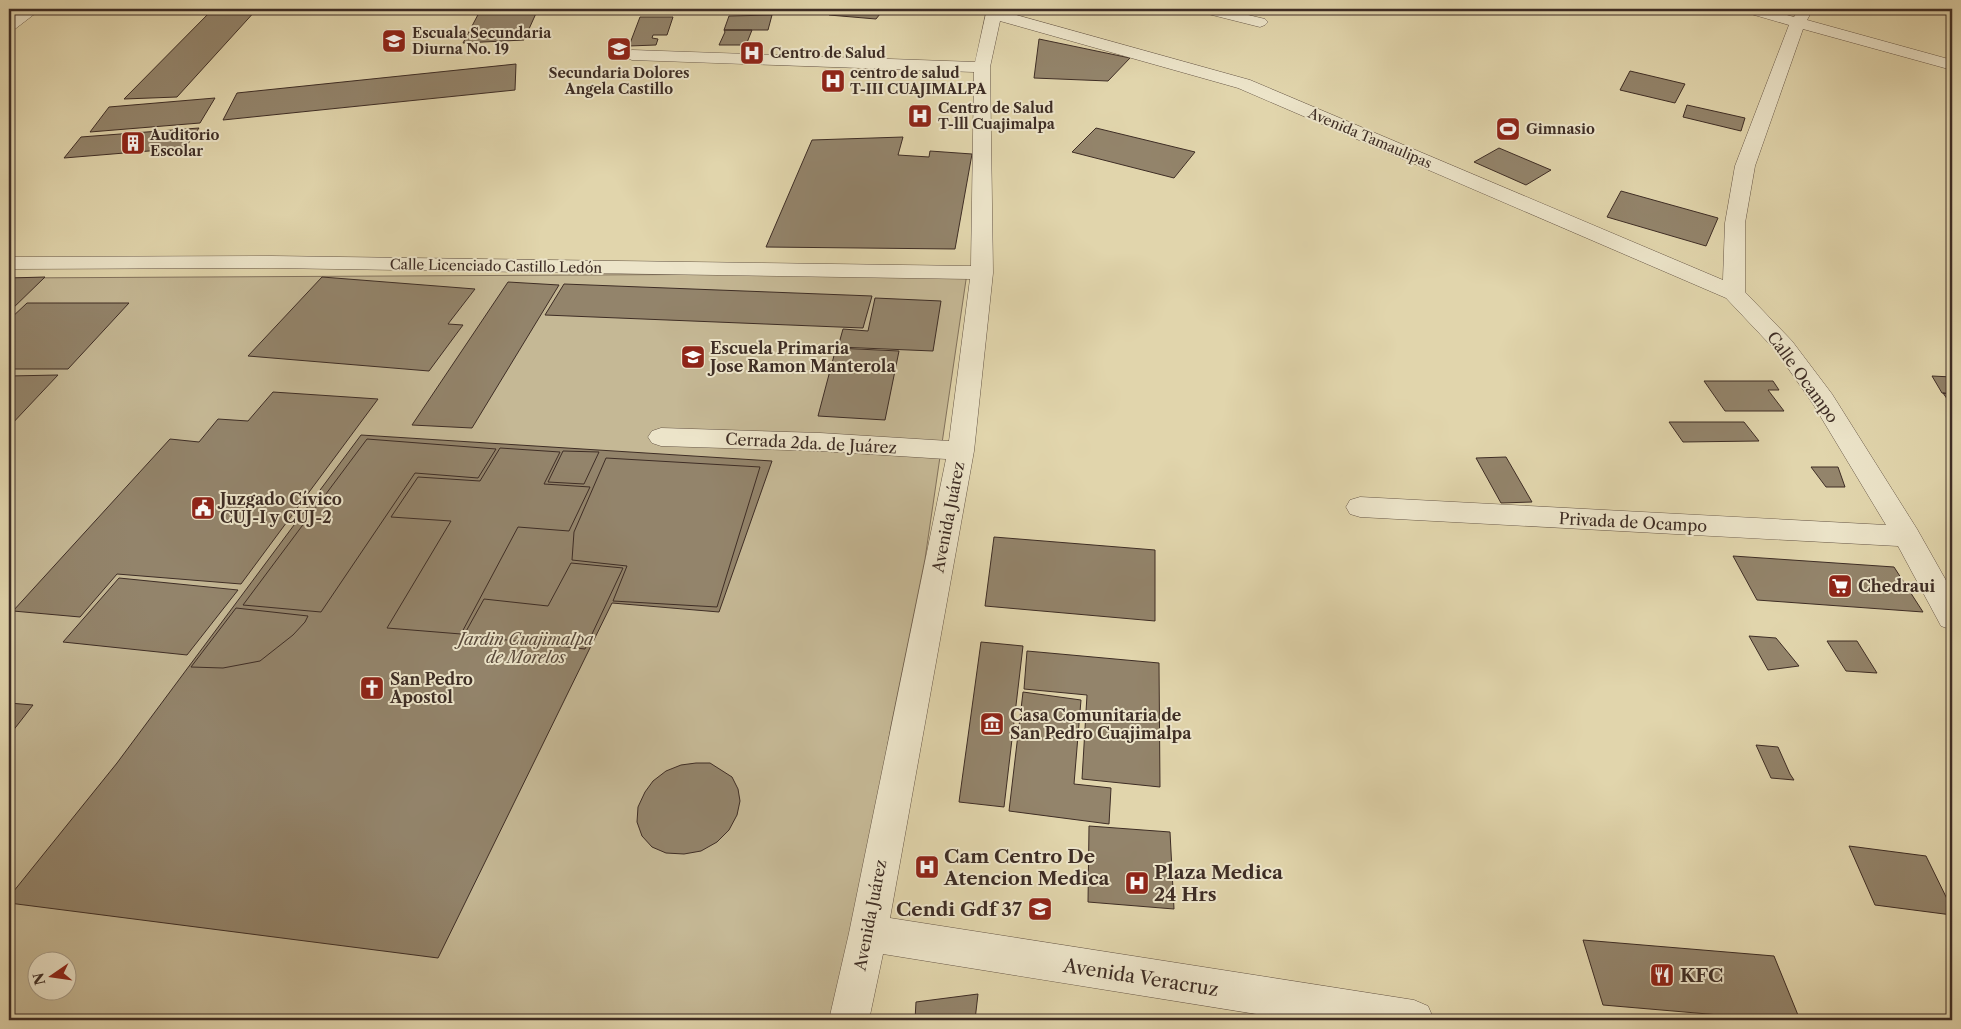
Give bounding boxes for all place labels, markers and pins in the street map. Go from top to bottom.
place label: Escuala Secundaria Diurna No. 19 [412,24,552,58]
school or university icon: Escuala Secundaria Diurna No. 19 [381,28,407,54]
school or university icon: Secundaria Dolores Angela Castillo [606,36,632,62]
hospital icon: Centro de Salud [739,40,765,66]
place label: Centro de Salud [770,44,886,62]
place label: Secundaria Dolores Angela Castillo [548,64,690,98]
place label: centro de salud T-III CUAJIMALPA [850,64,988,98]
hospital icon: centro de salud T-III CUAJIMALPA [820,68,846,94]
place label: Centro de Salud T-lll Cuajimalpa [938,99,1056,133]
hospital icon: Centro de Salud T-lll Cuajimalpa [907,103,933,129]
sports icon: Gimnasio [1495,116,1521,142]
place label: Gimnasio [1526,120,1595,138]
place label: Auditorio Escolar [149,126,220,160]
building icon: Auditorio Escolar [120,130,146,156]
place label: Escuela Primaria Jose Ramon Manterola [707,338,896,376]
school or university icon: Escuela Primaria Jose Ramon Manterola [680,344,706,370]
place label: Juzgado Cívico CUJ-I y CUJ-2 [217,489,342,527]
public building icon: Juzgado Cívico CUJ-I y CUJ-2 [190,495,216,521]
supermarket icon: Chedraui [1827,573,1853,599]
place label: Chedraui [1858,576,1936,596]
place label: San Pedro Apostol [389,669,473,707]
church icon: San Pedro Apostol [359,675,385,701]
place label: Casa Comunitaria de San Pedro Cuajimalpa [1010,705,1192,743]
museum icon: Casa Comunitaria de San Pedro Cuajimalpa [979,711,1005,737]
place label: Cam Centro De Atencion Medica [943,845,1111,890]
hospital icon: Cam Centro De Atencion Medica [914,854,940,880]
place label: Plaza Medica 24 Hrs [1154,861,1284,906]
hospital icon: Plaza Medica 24 Hrs [1124,870,1150,896]
school or university icon: Cendi Gdf 37 [1027,896,1053,922]
place label: Cendi Gdf 37 [896,898,1022,921]
restaurant icon: KFC [1649,962,1675,988]
place label: KFC [1680,964,1723,987]

